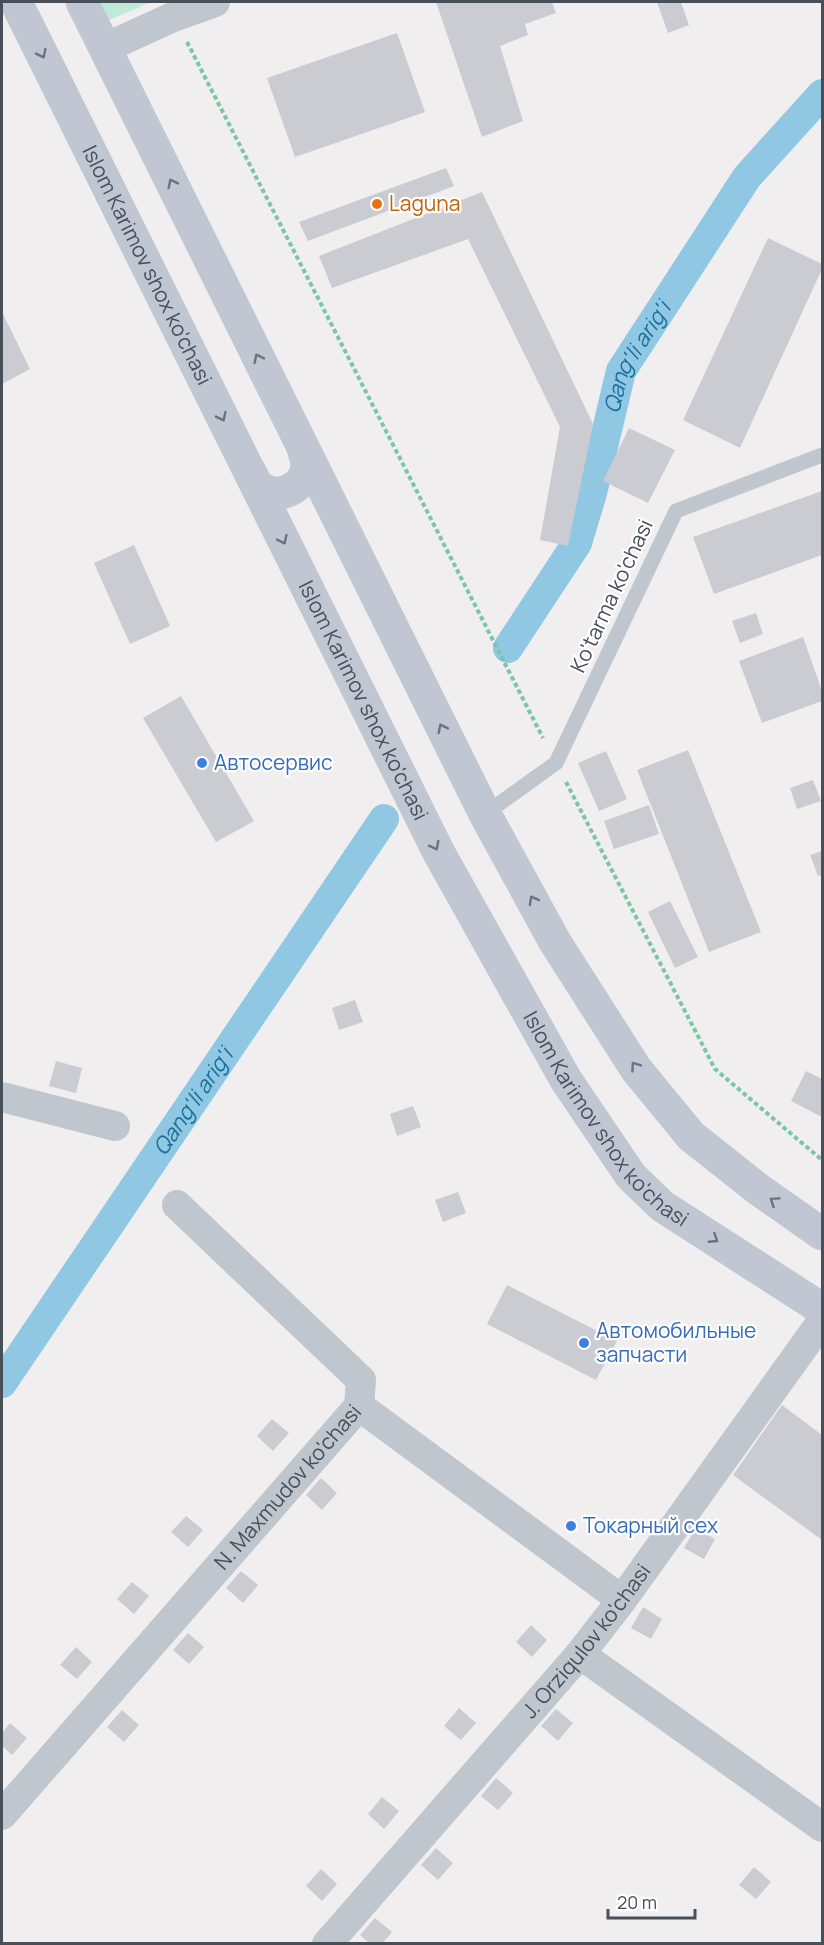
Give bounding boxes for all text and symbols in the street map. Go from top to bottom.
one-way arrow [35,48,46,58]
street label: Islom Karimov shox ko'chasi [76,140,219,389]
one-way arrow [167,179,179,190]
place label: Laguna [389,189,460,217]
marker: Laguna [370,197,384,211]
water label: Qang'li arig'i [597,293,679,416]
one-way arrow [254,354,266,365]
one-way arrow [215,410,226,421]
street label: Ko'tarma ko'chasi [563,514,659,677]
one-way arrow [276,533,287,544]
street label: Islom Karimov shox ko'chasi [293,575,435,825]
one-way arrow [438,723,449,734]
place label: Автосервис [214,748,333,776]
marker: Автосервис [195,756,209,770]
one-way arrow [428,840,439,850]
one-way arrow [528,896,540,907]
street label: Islom Karimov shox ko'chasi [517,1006,694,1232]
water label: Qang'li arig'i [146,1040,241,1161]
one-way arrow [631,1062,642,1073]
one-way arrow [770,1197,781,1208]
one-way arrow [708,1232,718,1244]
place label: Автомобильные запчасти [596,1316,756,1368]
marker: Автомобильные запчасти [577,1336,591,1350]
street label: N. Maxmudov ko'chasi [207,1398,367,1575]
place label: Токарный сех [583,1511,718,1539]
marker: Токарный сех [564,1519,578,1533]
street label: J. Orziqulov ko'chasi [515,1558,656,1724]
scale bar [608,1882,695,1920]
text: 20 m [617,1890,657,1914]

